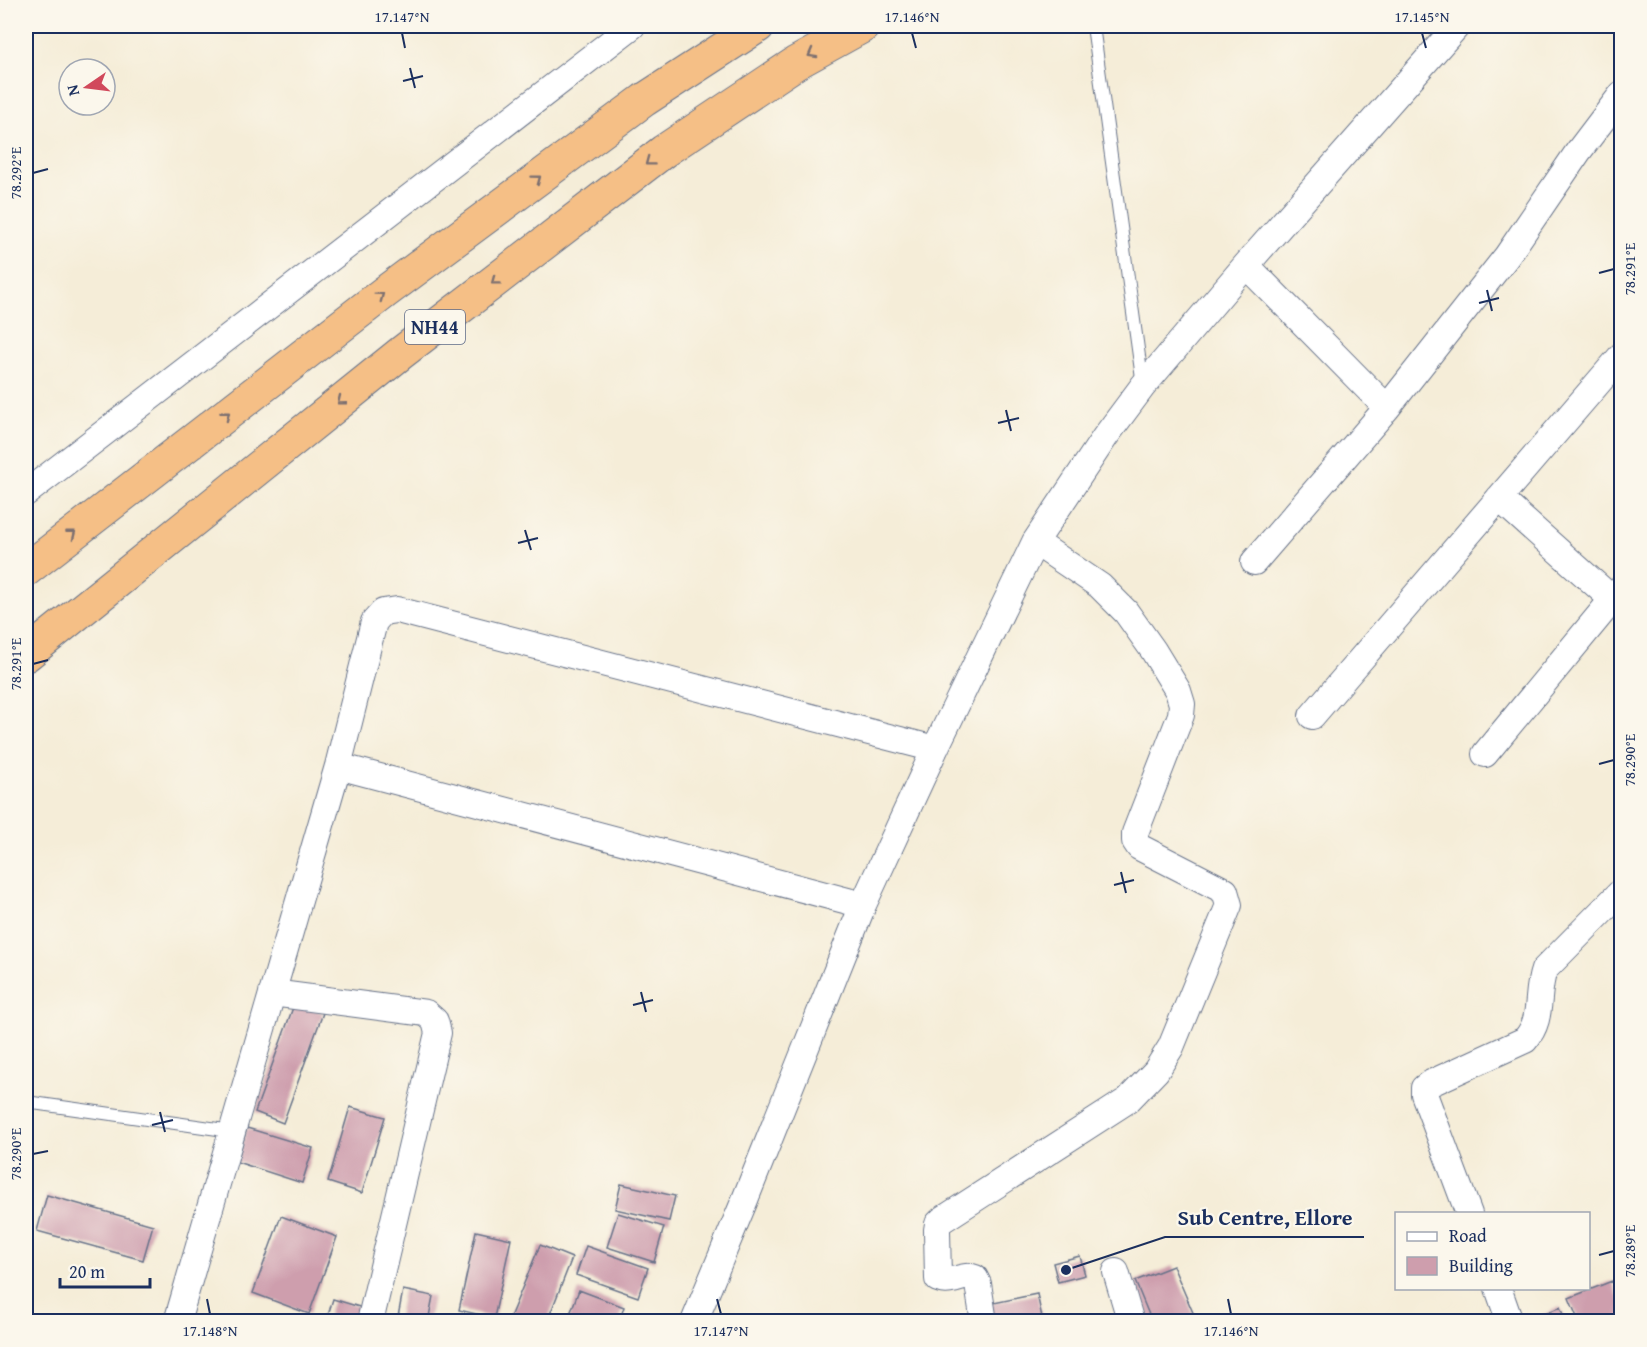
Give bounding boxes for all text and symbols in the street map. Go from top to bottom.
text: 17.147°N [375,6,430,27]
text: 17.146°N [885,6,940,27]
text: 17.145°N [1395,6,1450,27]
one-way arrow [808,47,818,58]
north arrow [57,57,117,117]
text: N [59,82,85,99]
text: 78.292°E [5,146,26,199]
one-way arrow [645,155,656,166]
one-way arrow [530,176,541,187]
text: 78.291°E [1619,242,1640,295]
one-way arrow [490,273,501,284]
one-way arrow [374,292,385,303]
road number: NH44 [405,310,465,344]
one-way arrow [337,393,348,404]
one-way arrow [219,411,230,422]
one-way arrow [65,530,76,541]
text: 78.291°E [5,637,26,690]
text: 78.290°E [1619,733,1640,786]
text: 78.290°E [5,1127,26,1180]
callout: Sub Centre, Ellore [1165,1197,1364,1237]
text: Sub Centre, Ellore [1178,1201,1353,1233]
legend [1395,1212,1590,1290]
text: Road [1449,1222,1487,1249]
text: 78.289°E [1619,1224,1640,1277]
scale bar [60,1251,150,1289]
text: Building [1449,1252,1513,1279]
text: 20 m [69,1258,105,1285]
text: 17.148°N [183,1320,238,1341]
text: 17.147°N [694,1320,749,1341]
text: 17.146°N [1204,1320,1259,1341]

